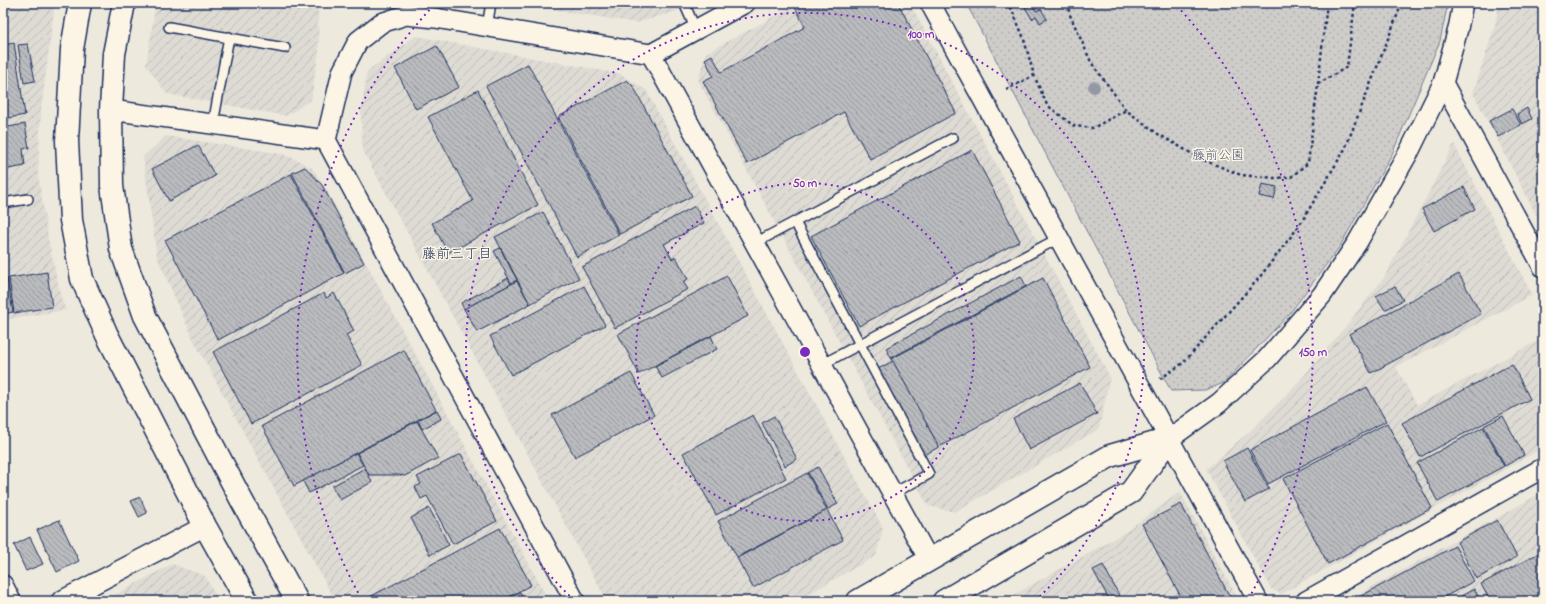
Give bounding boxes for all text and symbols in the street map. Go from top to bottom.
text: 100 m [908,26,935,44]
park label: 藤前公園 [1192,146,1244,165]
text: 50 m [793,175,818,193]
district label: 藤前三丁目 [422,244,492,265]
text: 150 m [1299,344,1328,362]
centre of rings [798,345,812,359]

